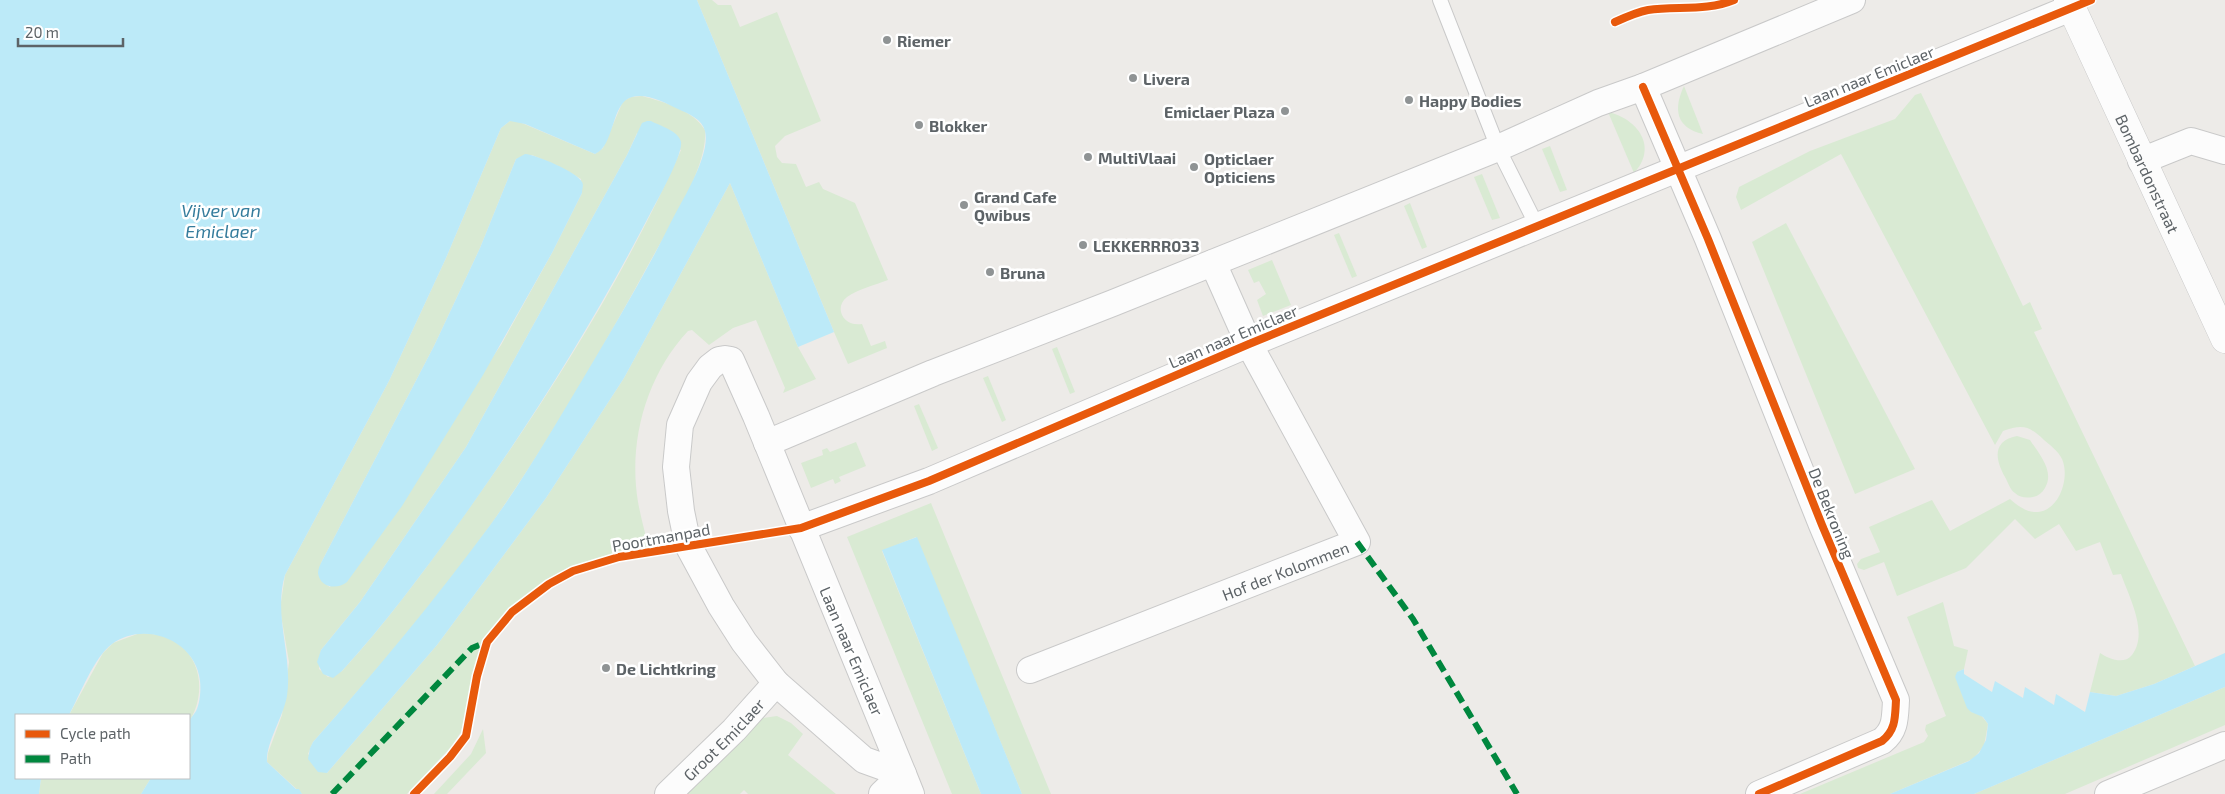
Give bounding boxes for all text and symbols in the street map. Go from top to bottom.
scale bar [18,15,122,47]
text: 20 m [25,23,59,41]
place label: Riemer [897,31,951,50]
marker: Riemer [881,34,893,46]
street label: Laan naar Emiclaer [1801,41,1937,111]
place label: Livera [1143,69,1190,88]
marker: Livera [1127,72,1139,84]
place label: Happy Bodies [1419,91,1522,111]
marker: Happy Bodies [1403,94,1415,106]
place label: Emiclaer Plaza [1164,102,1275,121]
marker: Emiclaer Plaza [1279,105,1291,117]
street label: Bombardonstraat [2113,111,2184,236]
place label: Blokker [929,116,988,135]
marker: Blokker [913,119,925,131]
place label: MultiVlaai [1098,148,1176,167]
place label: Opticlaer Opticiens [1204,149,1275,186]
marker: MultiVlaai [1082,151,1094,163]
marker: Opticlaer Opticiens [1188,161,1200,173]
place label: Grand Cafe Qwibus [974,187,1057,225]
water label: Vijver van Emiclaer [181,199,261,242]
marker: Grand Cafe Qwibus [958,199,970,211]
place label: LEKKERRR033 [1093,236,1200,255]
marker: LEKKERRR033 [1077,239,1089,251]
place label: Bruna [1000,263,1045,282]
marker: Bruna [984,266,996,278]
street label: Laan naar Emiclaer [1166,300,1301,372]
street label: De Bekroning [1805,465,1859,561]
street label: Poortmanpad [610,519,712,555]
street label: Hof der Kolommen [1219,537,1351,604]
street label: Laan naar Emiclaer [816,584,888,719]
place label: De Lichtkring [616,659,717,678]
marker: De Lichtkring [600,662,612,674]
street label: Groot Emiclaer [679,694,768,784]
legend [15,714,190,779]
text: Cycle path [60,724,131,742]
text: Path [60,749,91,767]

